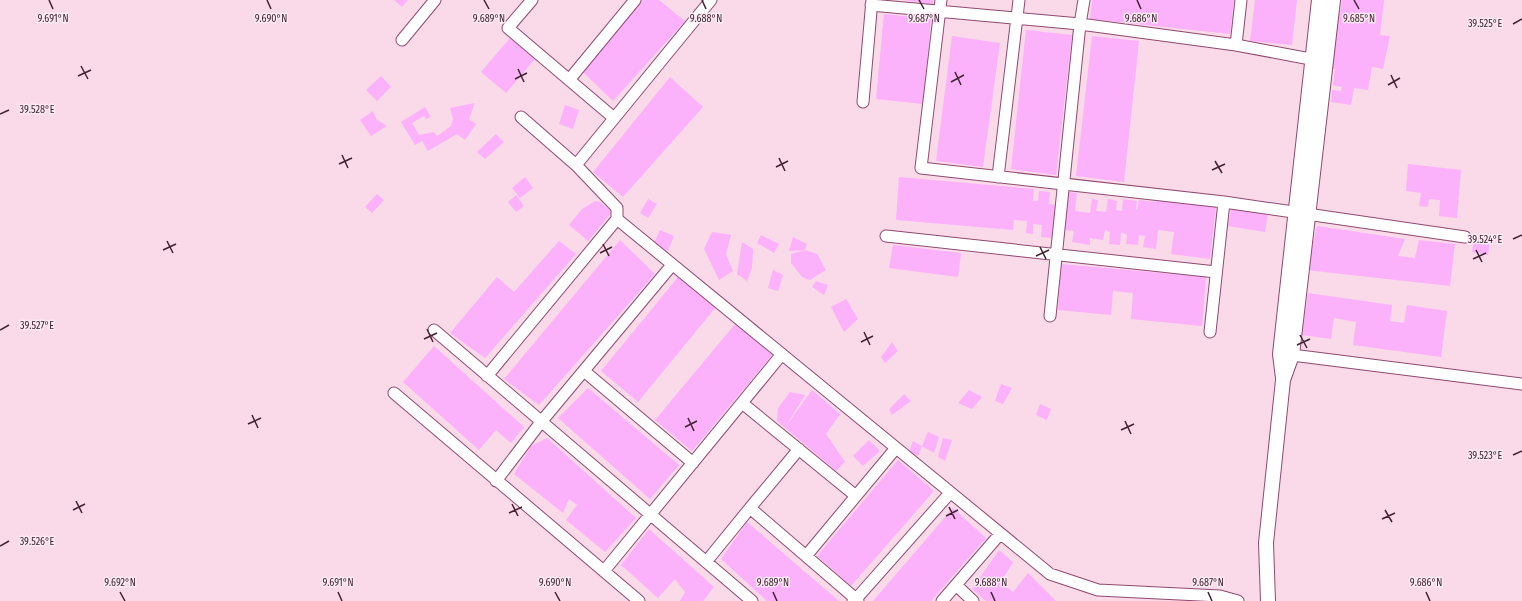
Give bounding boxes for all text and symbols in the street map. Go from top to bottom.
text: 9.691°N [37,13,69,25]
text: 9.690°N [255,13,287,25]
text: 9.689°N [473,13,505,25]
text: 9.688°N [690,13,722,25]
text: 9.687°N [908,13,940,25]
text: 9.686°N [1125,13,1157,25]
text: 9.685°N [1343,13,1375,25]
text: 39.525°E [1468,18,1502,30]
text: 39.528°E [20,104,55,116]
text: 39.524°E [1468,234,1503,246]
text: 39.527°E [20,320,54,332]
text: 39.523°E [1468,450,1502,462]
text: 39.526°E [20,536,55,548]
text: 9.692°N [104,577,136,589]
text: 9.691°N [322,577,354,589]
text: 9.690°N [539,577,571,589]
text: 9.689°N [757,577,789,589]
text: 9.688°N [975,577,1007,589]
text: 9.687°N [1192,577,1224,589]
text: 9.686°N [1410,577,1442,589]

